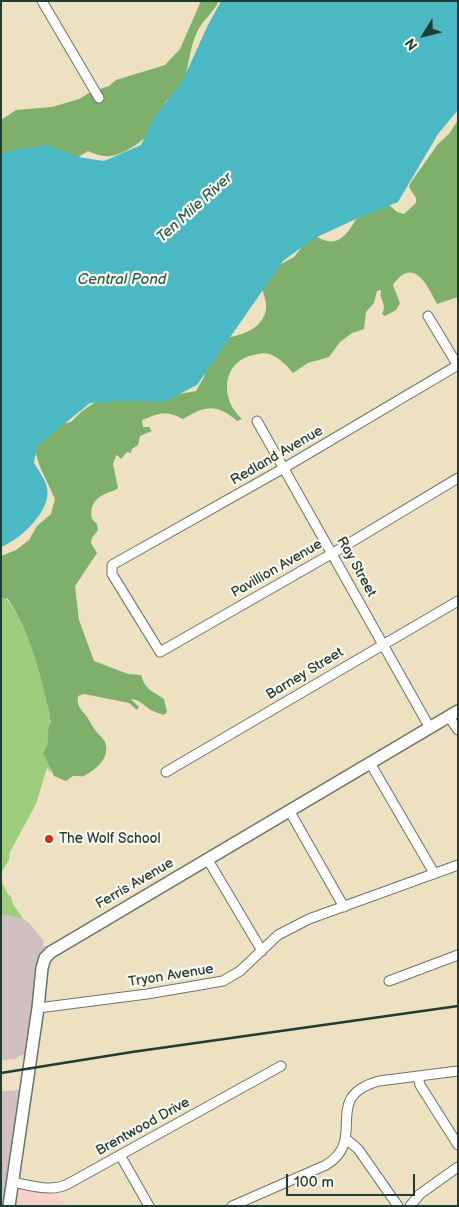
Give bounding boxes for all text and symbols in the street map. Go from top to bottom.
north arrow [399,10,449,60]
text: N [401,35,421,53]
water label: Ten Mile River [154,169,236,247]
water label: Central Pond [78,271,166,289]
street label: Redland Avenue [228,423,326,489]
street label: Ray Street [333,534,379,600]
street label: Pavillion Avenue [229,536,325,602]
street label: Barney Street [263,644,347,704]
place label: The Wolf School [59,831,161,847]
marker: The Wolf School [43,833,55,845]
street label: Ferris Avenue [93,855,177,913]
street label: Tryon Avenue [127,961,215,991]
street label: Brentwood Drive [93,1094,193,1160]
scale bar [289,1164,418,1196]
text: 100 m [294,1173,334,1192]

